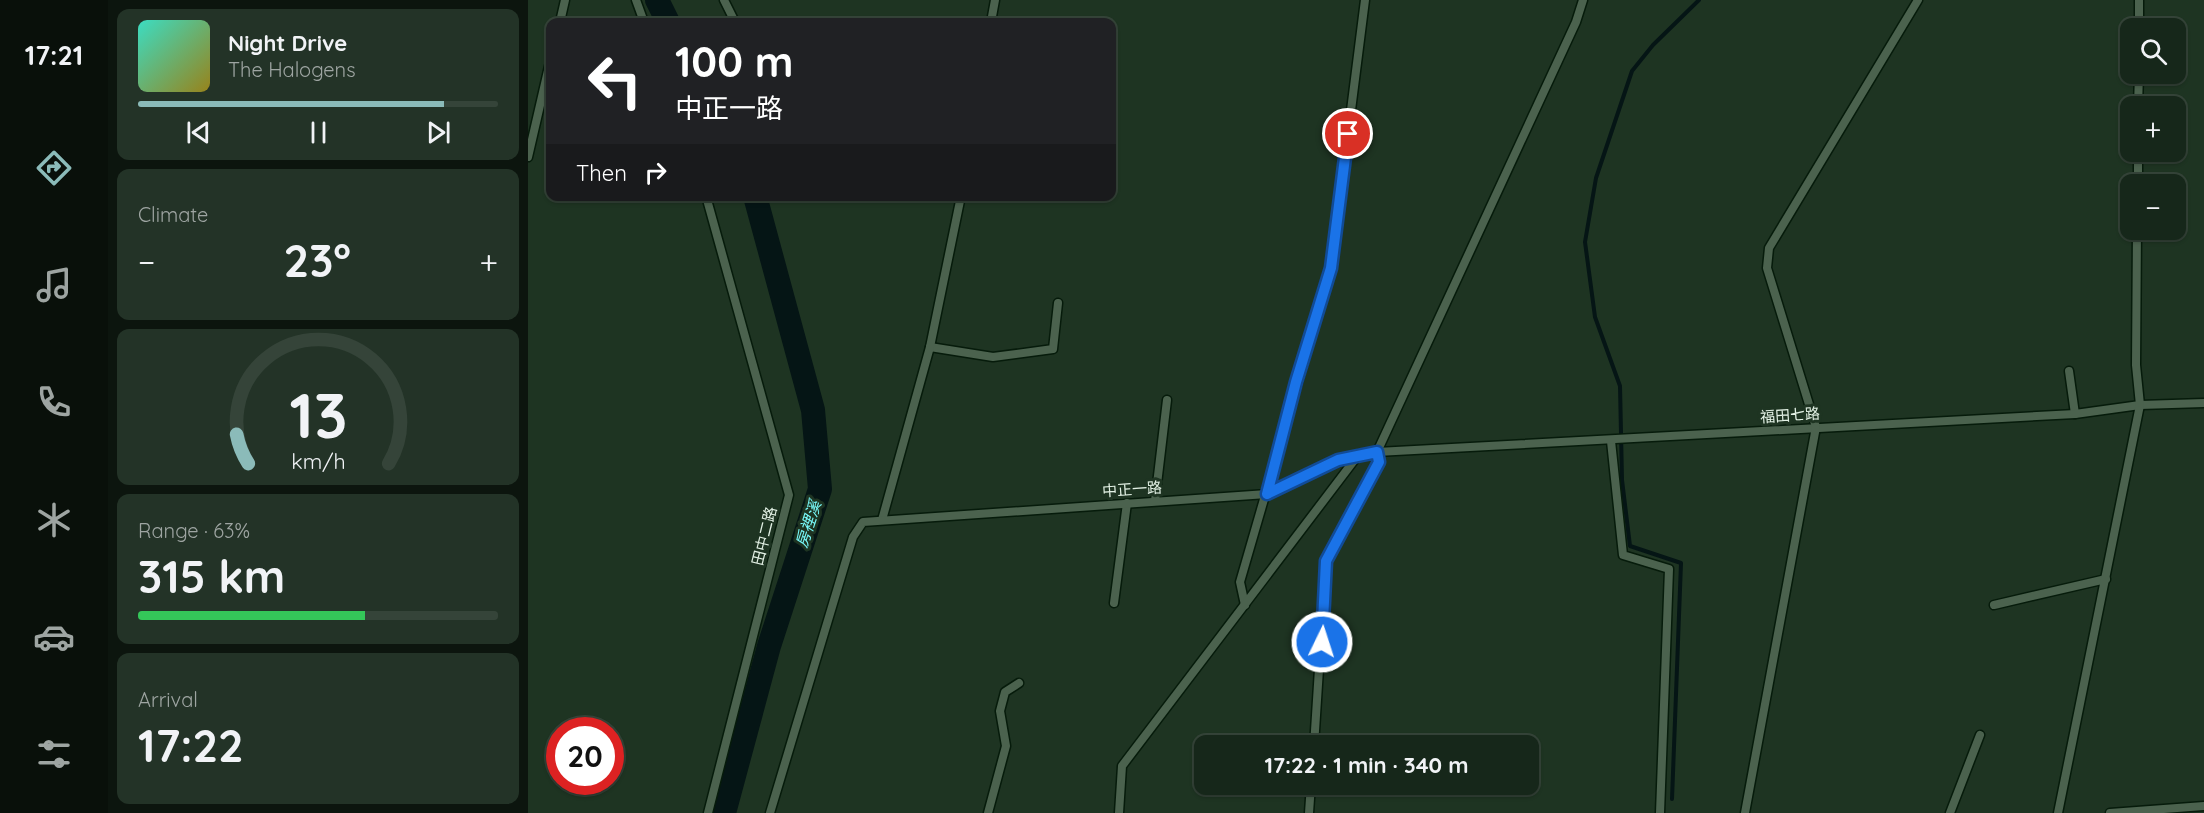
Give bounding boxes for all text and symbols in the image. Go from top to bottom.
map controls [2120,18,2186,240]
button: search [2120,18,2186,84]
text: Night Drive [228,29,347,57]
text: 100 m [675,35,793,88]
text: 17:21 [25,38,83,72]
icon: left [576,42,654,120]
text: The Halogens [228,57,356,82]
text: 中正一路 [675,91,783,125]
button: + [2120,96,2186,162]
pin [1322,108,1373,159]
icon: previous [182,116,215,149]
icon: pause [302,116,335,149]
icon: next [422,116,455,149]
icon: arrive [1331,117,1364,150]
icon: directions [33,147,75,189]
icon: right [639,156,672,189]
text: Then [576,159,627,187]
button: − [2120,174,2186,240]
text: Climate [138,202,208,227]
text: 23° [284,232,351,288]
text: − [138,241,155,282]
text: + [479,241,498,282]
icon: music [33,264,75,306]
text: 13 [289,376,347,454]
icon: phone [33,381,75,423]
street label: 福田七路 [1759,403,1821,427]
text: km/h [291,448,345,474]
street label: 中正一路 [1101,477,1163,501]
water label: 房裡溪 [791,496,826,550]
icon: climate [33,499,75,541]
street label: 田中二路 [748,505,780,567]
text: Range · 63% [138,518,250,543]
text: 315 km [138,548,285,604]
position arrow [1290,610,1354,674]
icon: car [33,616,75,658]
text: Arrival [138,687,198,712]
text: 17:22 [138,717,244,773]
speed limit sign: 20 [546,717,624,795]
icon: filters [33,733,75,775]
text: 17:22 · 1 min · 340 m [1264,751,1469,779]

